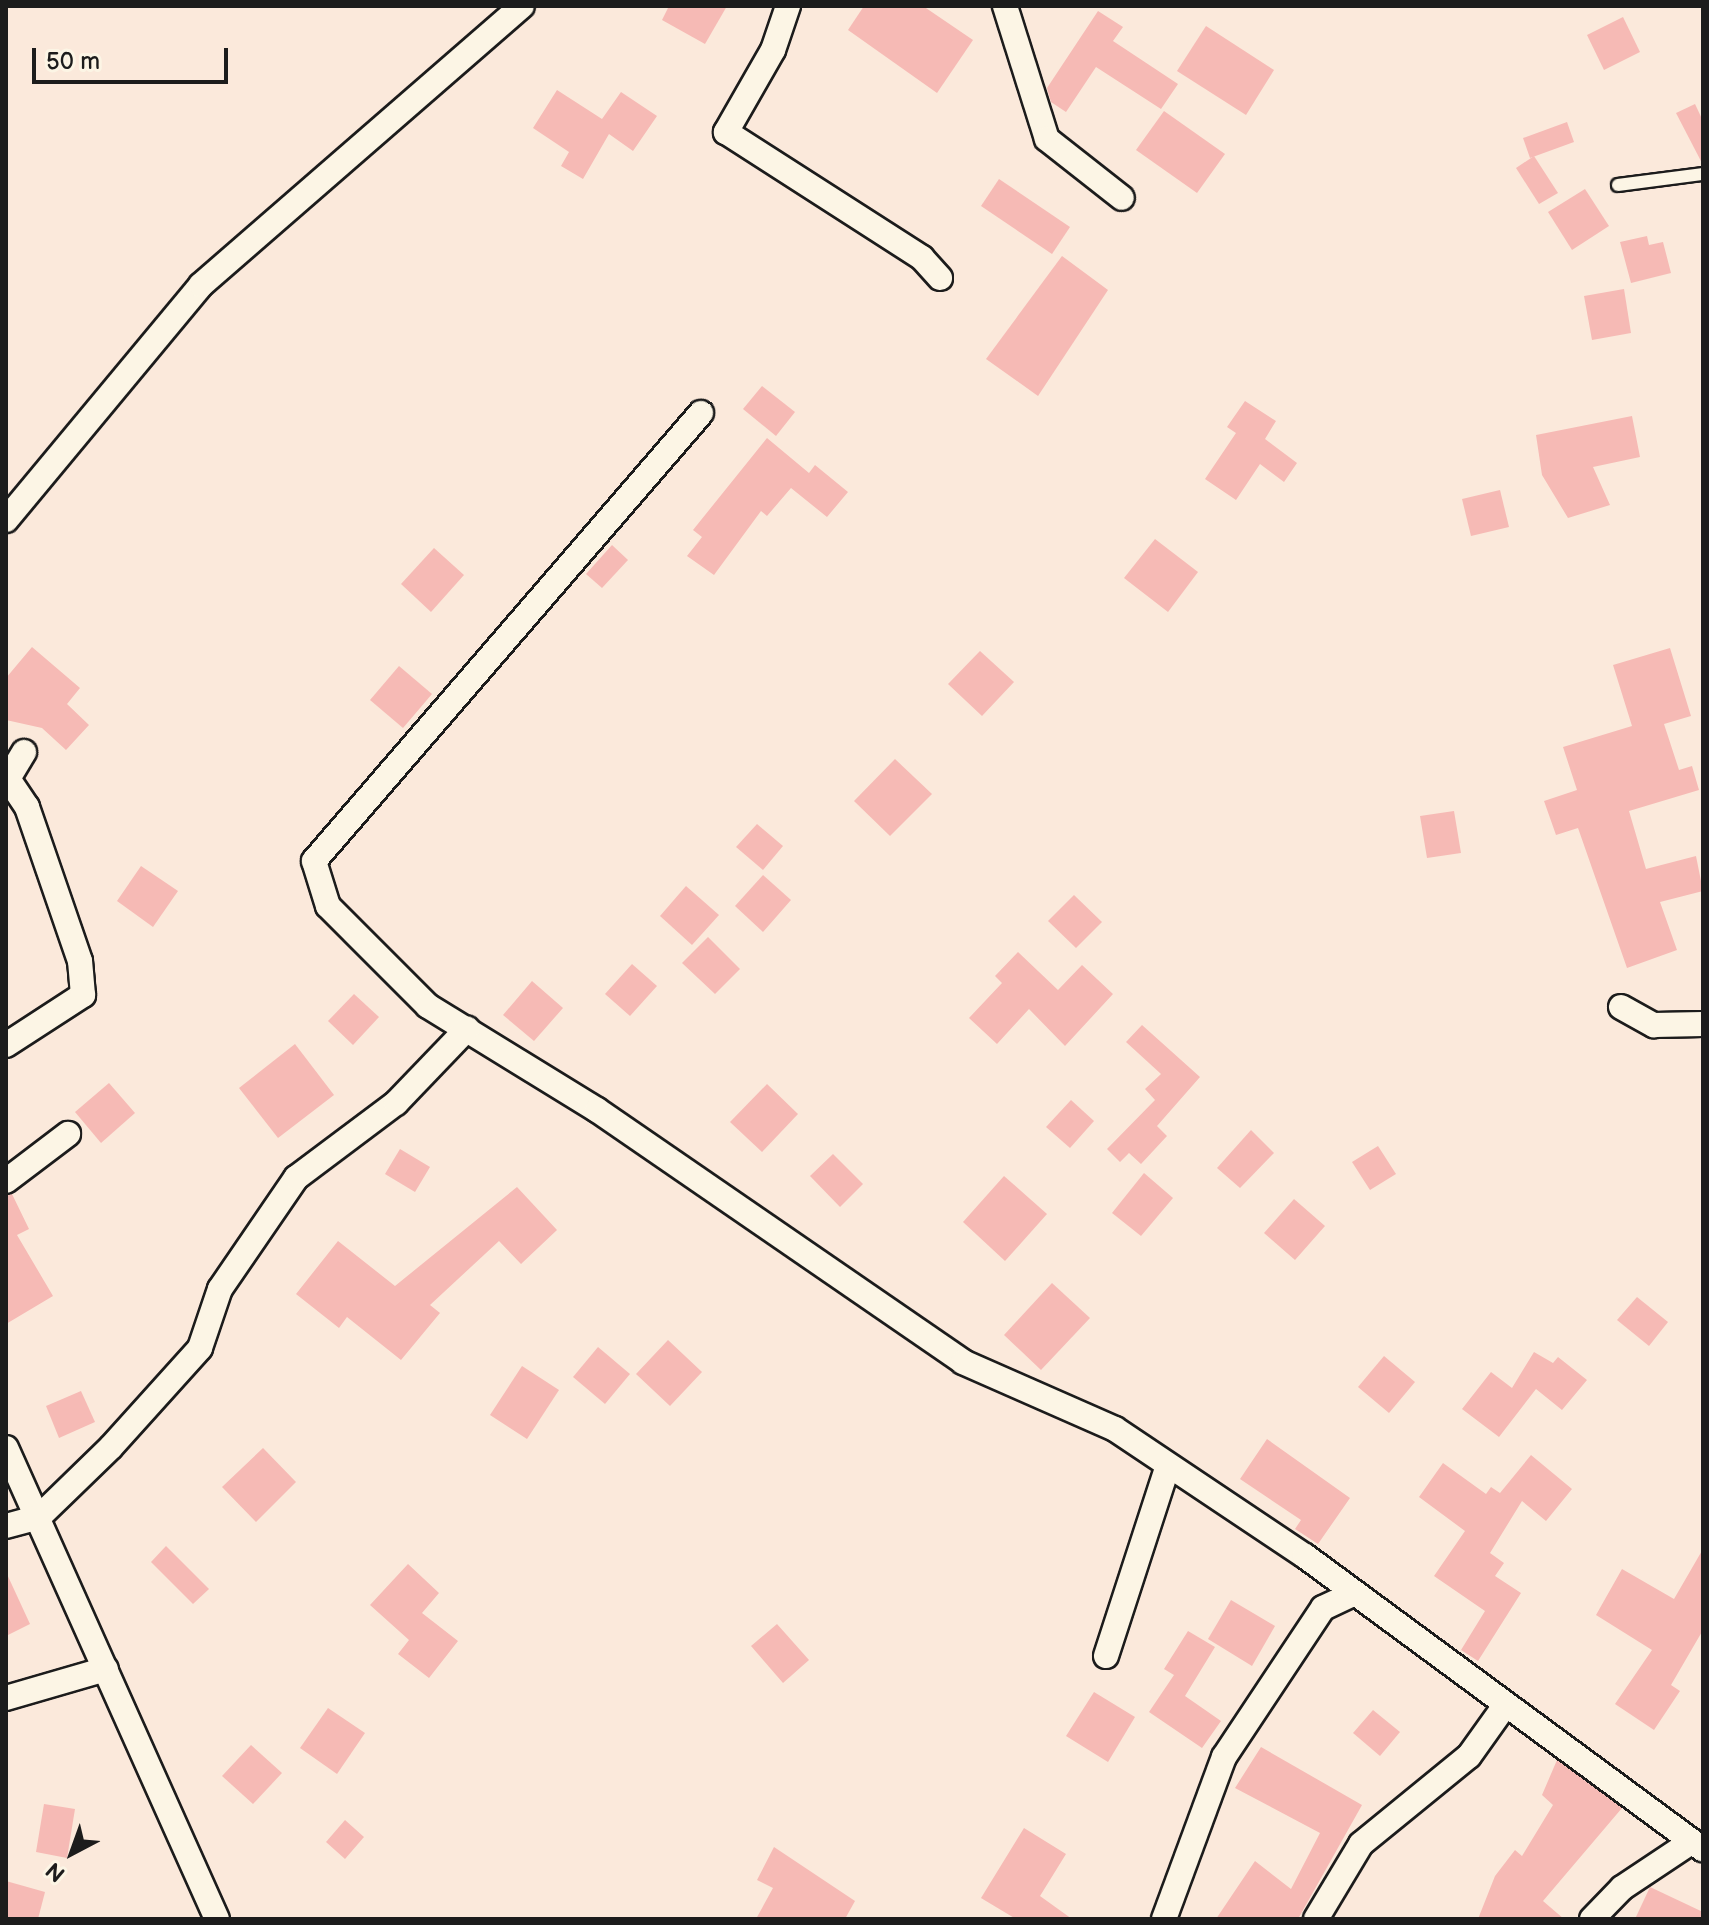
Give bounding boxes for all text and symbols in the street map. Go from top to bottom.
scale bar [36,32,232,82]
text: 50 m [46,47,100,76]
north arrow [32,1813,112,1893]
text: N [41,1856,71,1887]

